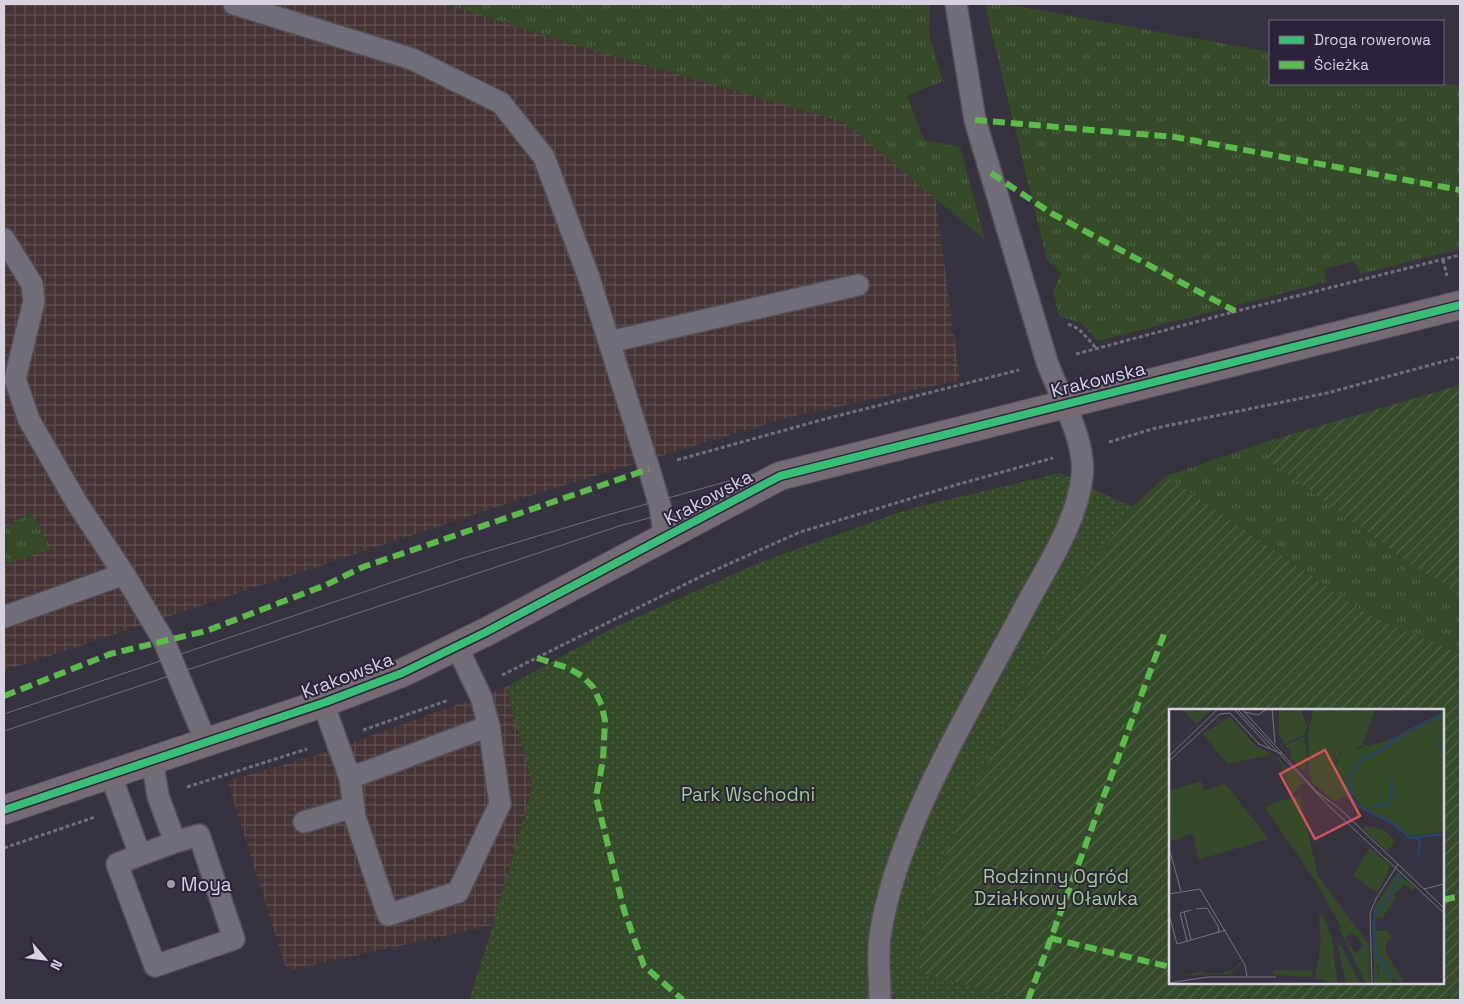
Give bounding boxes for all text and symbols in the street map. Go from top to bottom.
legend [1269,20,1444,85]
text: Droga rowerowa [1314,30,1431,49]
text: Ścieżka [1314,55,1369,74]
street label: Krakowska [1048,356,1148,403]
street label: Krakowska [660,464,757,531]
street label: Krakowska [298,646,397,704]
inset map [1169,709,1444,984]
park label: Park Wschodni [681,782,815,807]
park label: Rodzinny Ogród Działkowy Oławka [974,864,1138,911]
place label: Moya [181,872,232,897]
marker: Moya [165,878,177,890]
north arrow [20,934,70,984]
text: N [46,957,67,973]

